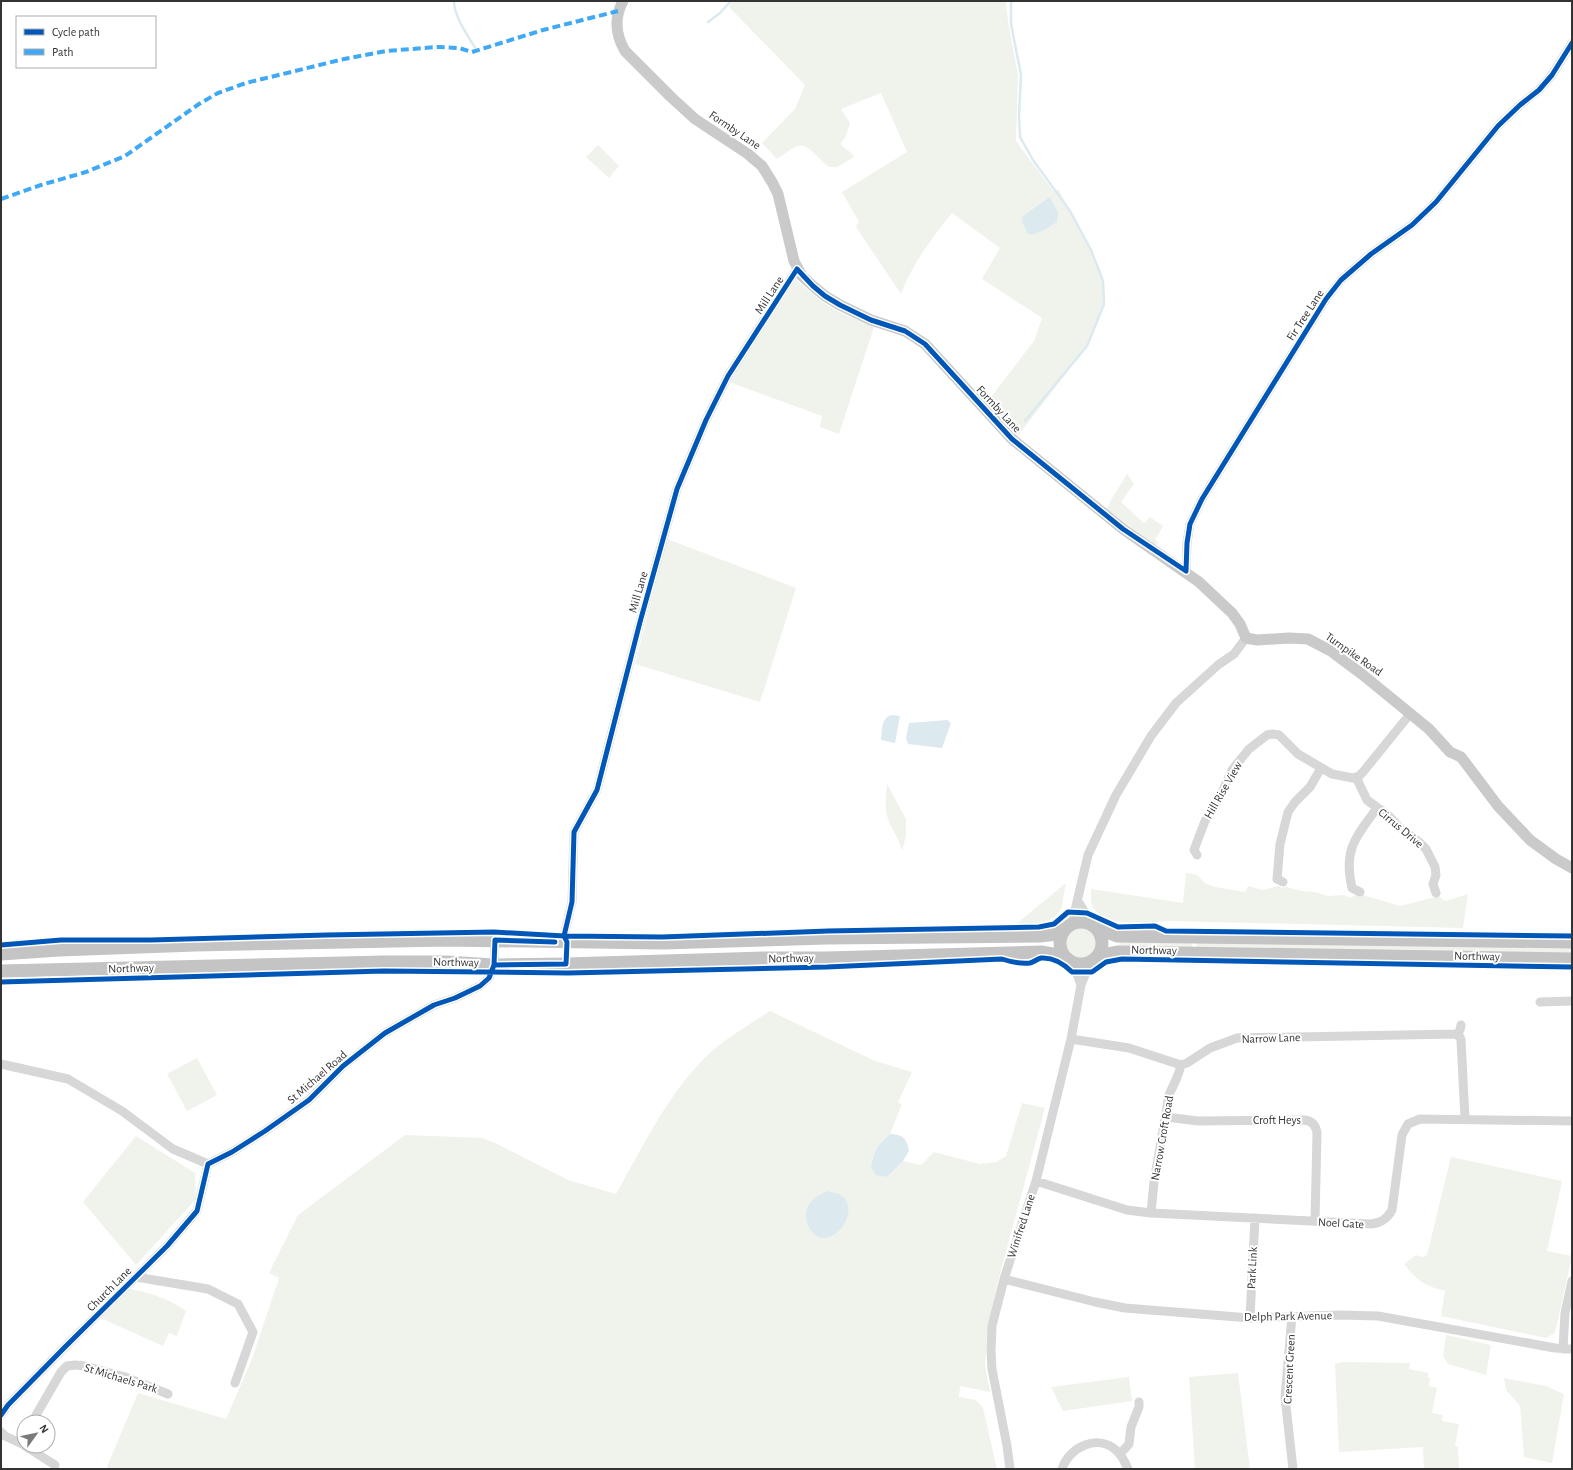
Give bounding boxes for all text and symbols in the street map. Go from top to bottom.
legend [16,16,156,68]
text: Cycle path [52,26,100,39]
text: Path [52,46,74,58]
street label: Formby Lane [707,108,763,152]
street label: Mill Lane [752,274,786,316]
street label: Fir Tree Lane [1284,287,1326,343]
street label: Formby Lane [974,383,1024,435]
street label: Mill Lane [626,570,650,614]
street label: Turnpike Road [1323,630,1385,678]
street label: Hill Rise View [1202,759,1244,821]
street label: Cirrus Drive [1376,806,1426,850]
street label: Northway [1131,944,1177,957]
street label: Northway [1454,950,1500,963]
street label: Northway [768,952,814,965]
street label: Northway [433,956,479,969]
street label: Northway [108,961,154,976]
street label: Narrow Lane [1241,1031,1301,1045]
street label: St Michael Road [285,1048,349,1106]
street label: Narrow Croft Road [1149,1095,1175,1181]
street label: Croft Heys [1253,1114,1301,1127]
street label: Winifred Lane [1005,1193,1037,1259]
street label: Noel Gate [1318,1216,1364,1230]
street label: Park Link [1245,1246,1259,1289]
street label: Church Lane [84,1264,134,1314]
street label: Delph Park Avenue [1244,1309,1332,1323]
street label: Crescent Green [1281,1334,1297,1404]
street label: St Michaels Park [83,1361,160,1395]
north arrow [16,1414,56,1454]
text: N [37,1423,51,1435]

